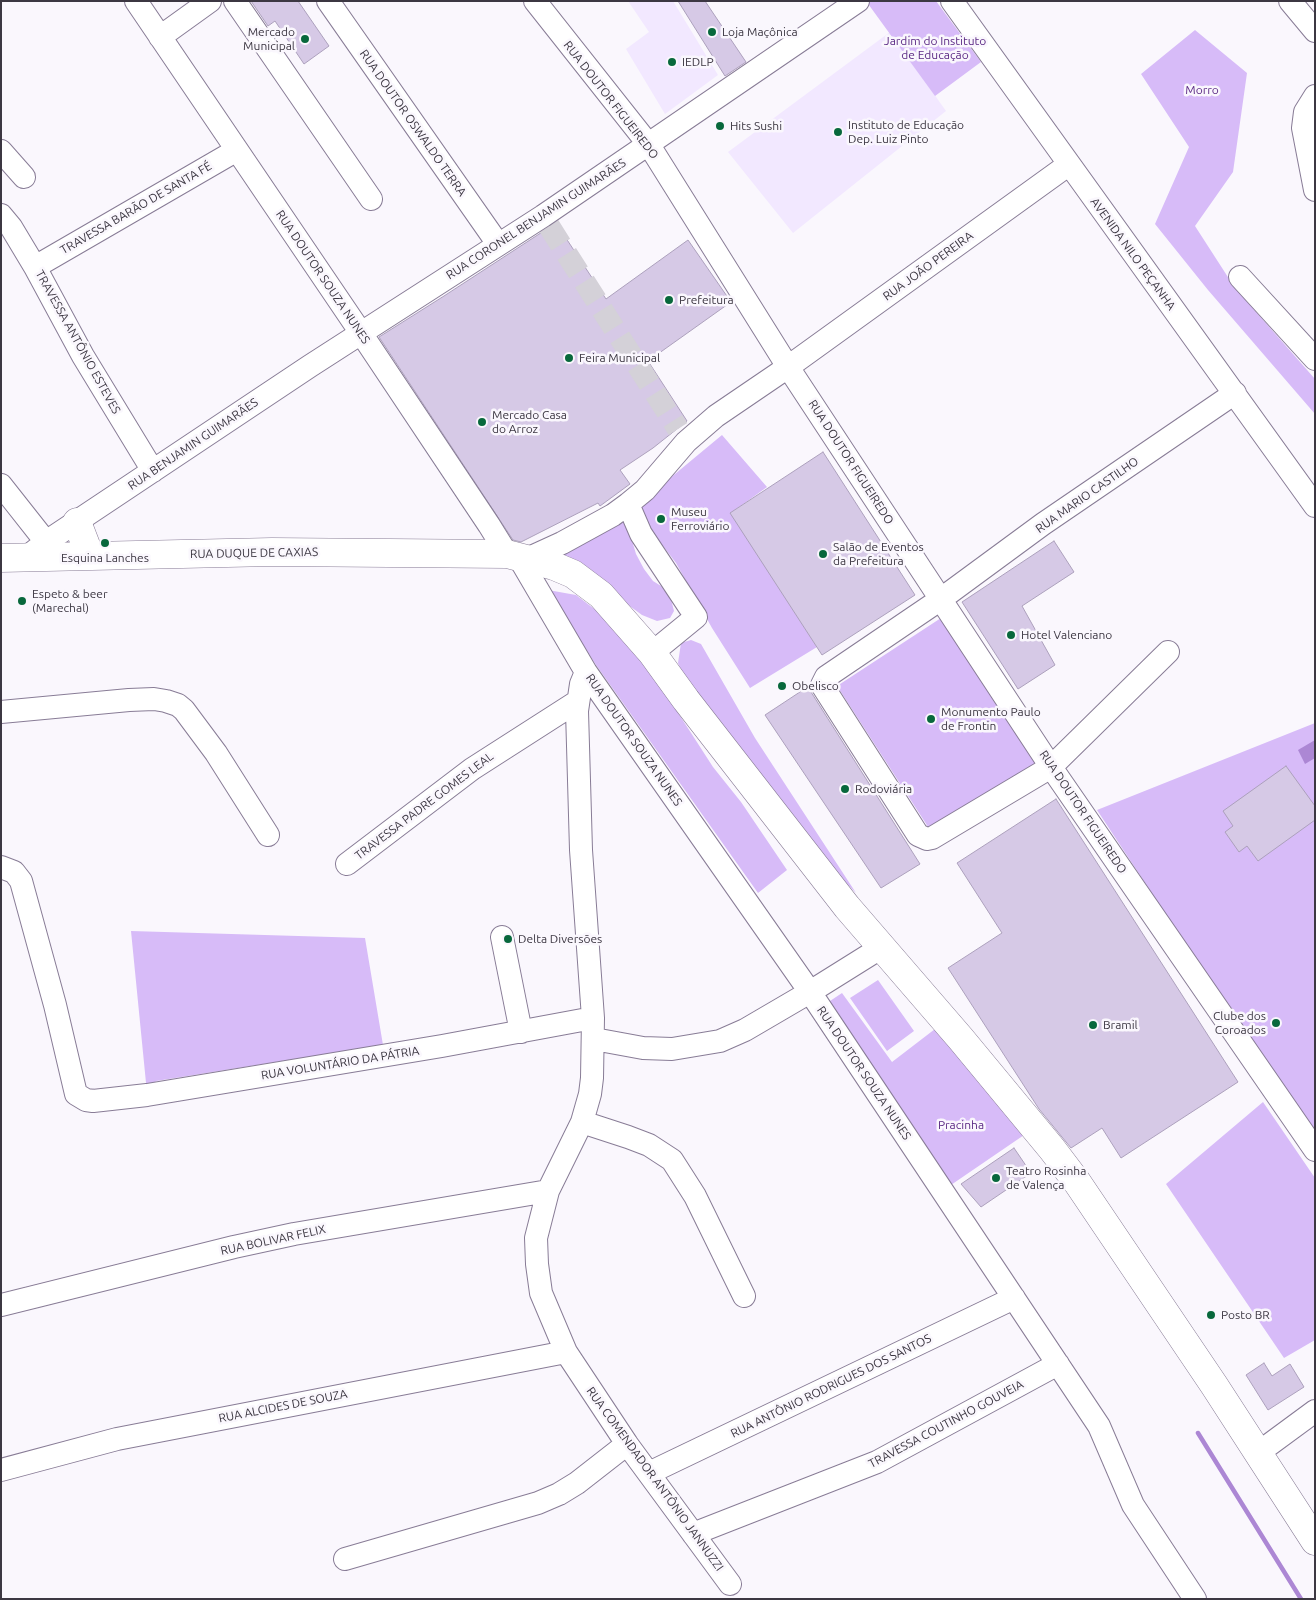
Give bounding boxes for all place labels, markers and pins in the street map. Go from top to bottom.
place label: Mercado Municipal [243,25,295,53]
place label: Loja Maçônica [722,25,798,39]
marker: Loja Maçônica [706,26,718,38]
marker: Mercado Municipal [299,33,311,45]
place label: IEDLP [682,55,714,69]
marker: IEDLP [666,56,678,68]
place label: Instituto de Educação Dep. Luiz Pinto [848,118,964,146]
place label: Hits Sushi [730,119,782,133]
marker: Hits Sushi [714,120,726,132]
marker: Instituto de Educação Dep. Luiz Pinto [832,126,844,138]
place label: Prefeitura [679,293,734,307]
marker: Prefeitura [663,294,675,306]
place label: Feira Municipal [579,351,660,365]
marker: Feira Municipal [563,352,575,364]
place label: Mercado Casa do Arroz [492,408,567,436]
marker: Mercado Casa do Arroz [476,416,488,428]
place label: Museu Ferroviário [671,505,729,533]
marker: Museu Ferroviário [655,513,667,525]
marker: Esquina Lanches [99,537,111,549]
place label: Salão de Eventos da Prefeitura [833,540,924,568]
marker: Salão de Eventos da Prefeitura [817,548,829,560]
place label: Esquina Lanches [61,551,149,565]
place label: Espeto & beer (Marechal) [32,587,107,615]
marker: Espeto & beer (Marechal) [16,595,28,607]
place label: Hotel Valenciano [1021,628,1112,642]
marker: Hotel Valenciano [1005,629,1017,641]
place label: Obelisco [792,679,839,693]
marker: Obelisco [776,680,788,692]
place label: Monumento Paulo de Frontin [941,705,1041,733]
marker: Monumento Paulo de Frontin [925,713,937,725]
place label: Rodoviária [855,782,912,796]
marker: Rodoviária [839,783,851,795]
place label: Delta Diversões [518,932,602,946]
marker: Delta Diversões [502,933,514,945]
place label: Clube dos Coroados [1213,1009,1266,1037]
marker: Clube dos Coroados [1270,1017,1282,1029]
place label: Bramil [1103,1018,1138,1032]
marker: Bramil [1087,1019,1099,1031]
place label: Teatro Rosinha de Valença [1006,1164,1086,1192]
marker: Teatro Rosinha de Valença [990,1172,1002,1184]
place label: Posto BR [1221,1308,1270,1322]
marker: Posto BR [1205,1309,1217,1321]

